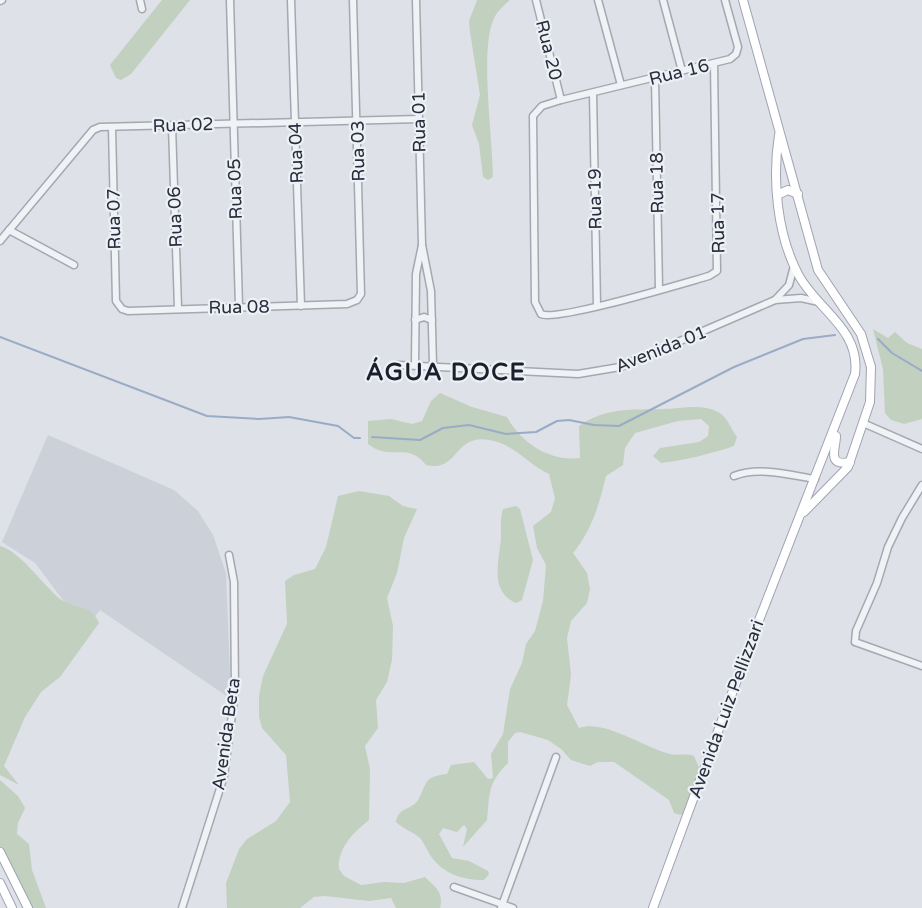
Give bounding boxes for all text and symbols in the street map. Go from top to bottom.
street label: Rua 20 [531,18,567,82]
street label: Rua 16 [647,54,711,90]
street label: Rua 01 [407,91,431,153]
street label: Rua 02 [152,113,214,137]
street label: Rua 03 [346,120,370,182]
street label: Rua 04 [284,122,308,184]
street label: Rua 18 [645,152,669,214]
street label: Rua 05 [223,158,247,220]
street label: Rua 19 [583,168,607,230]
street label: Rua 06 [163,186,187,248]
street label: Rua 07 [102,188,126,250]
street label: Rua 17 [706,192,730,254]
street label: Rua 08 [208,295,270,319]
street label: Avenida 01 [612,321,710,377]
district label: ÁGUA DOCE [366,357,526,387]
street label: Avenida Luiz Pellizzari [683,617,769,801]
street label: Avenida Beta [207,676,245,792]

